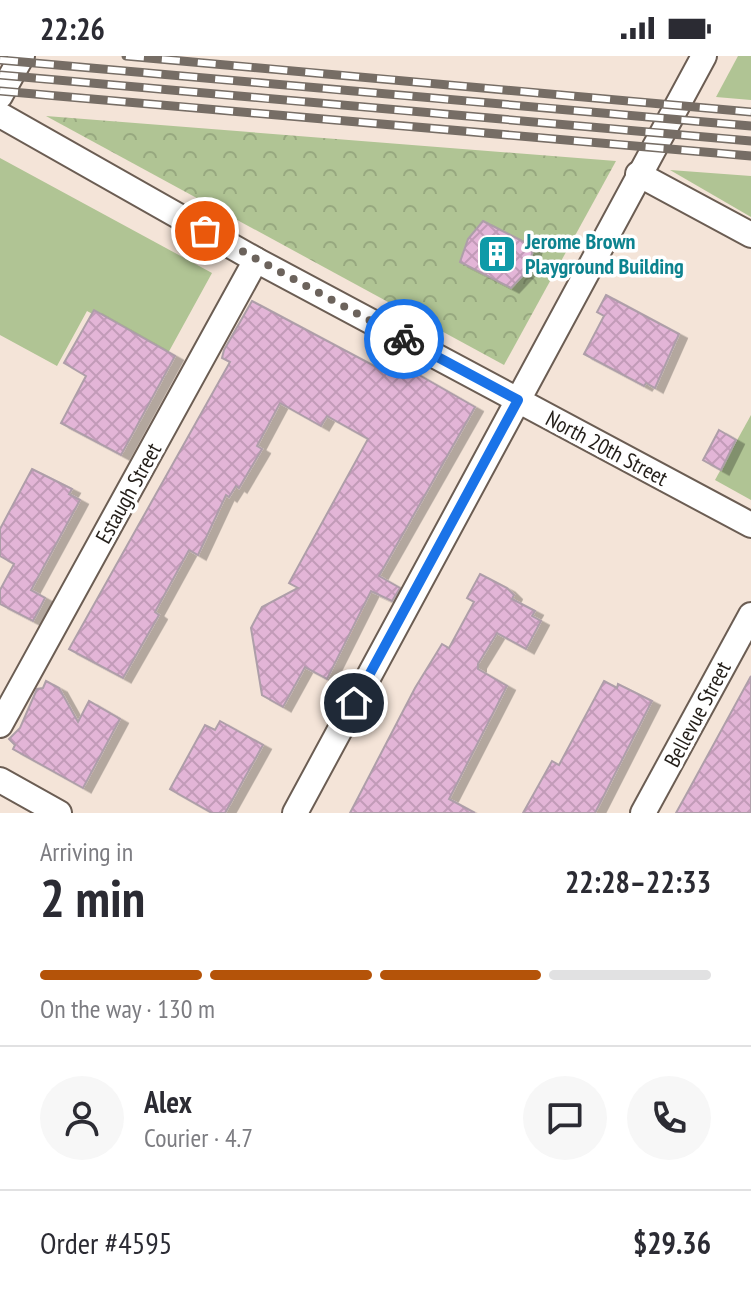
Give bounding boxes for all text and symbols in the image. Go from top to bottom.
text: 22:26 [40,9,105,48]
pin [171,197,239,265]
icon: bag [183,209,227,253]
place label: Jerome Brown Playground Building [524,227,684,280]
building icon: Jerome Brown Playground Building [476,233,518,275]
courier [364,299,444,379]
icon: bike [382,317,426,361]
street label: North 20th Street [541,404,673,492]
street label: Estaugh Street [89,438,167,548]
street label: Bellevue Street [657,656,737,772]
pin [320,669,388,737]
icon: home [332,681,376,725]
text: Arriving in [40,835,133,868]
text: 22:28–22:33 [565,862,711,901]
text: 2 min [40,864,145,931]
text: On the way · 130 m [40,992,215,1025]
button: person [40,1076,124,1160]
button: chat [523,1076,607,1160]
button: phone [627,1076,711,1160]
text: Alex [144,1082,192,1121]
text: Courier · 4.7 [144,1121,253,1154]
text: Order #4595 [40,1223,172,1262]
text: $29.36 [633,1223,711,1262]

